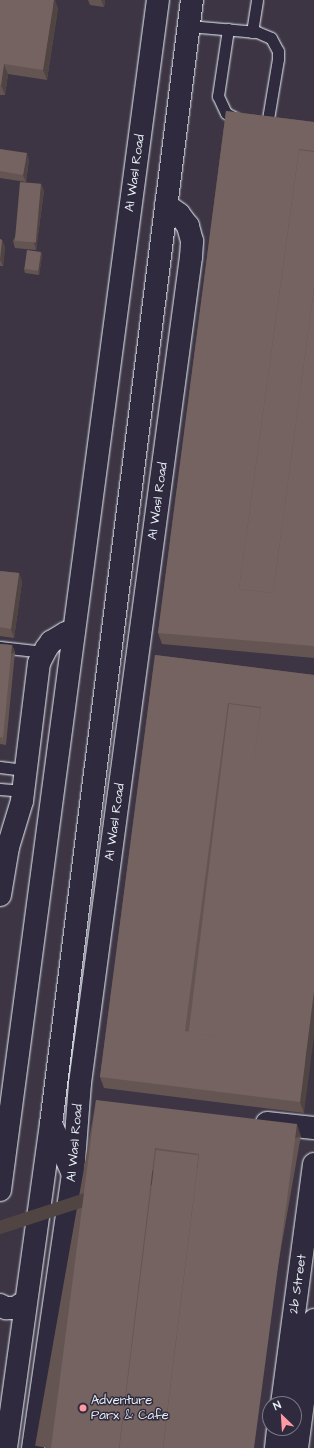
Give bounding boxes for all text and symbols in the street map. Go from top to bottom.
street label: Al Wasl Road [122,133,148,213]
street label: Al Wasl Road [145,461,171,541]
street label: Al Wasl Road [102,782,128,862]
street label: Al Wasl Road [64,1103,86,1183]
street label: 2b Street [286,1253,310,1315]
place label: Adventure Parx & Cafe [91,1393,169,1424]
north arrow [262,1396,302,1436]
text: N [271,1397,283,1414]
marker: Adventure Parx & Cafe [78,1403,88,1413]

